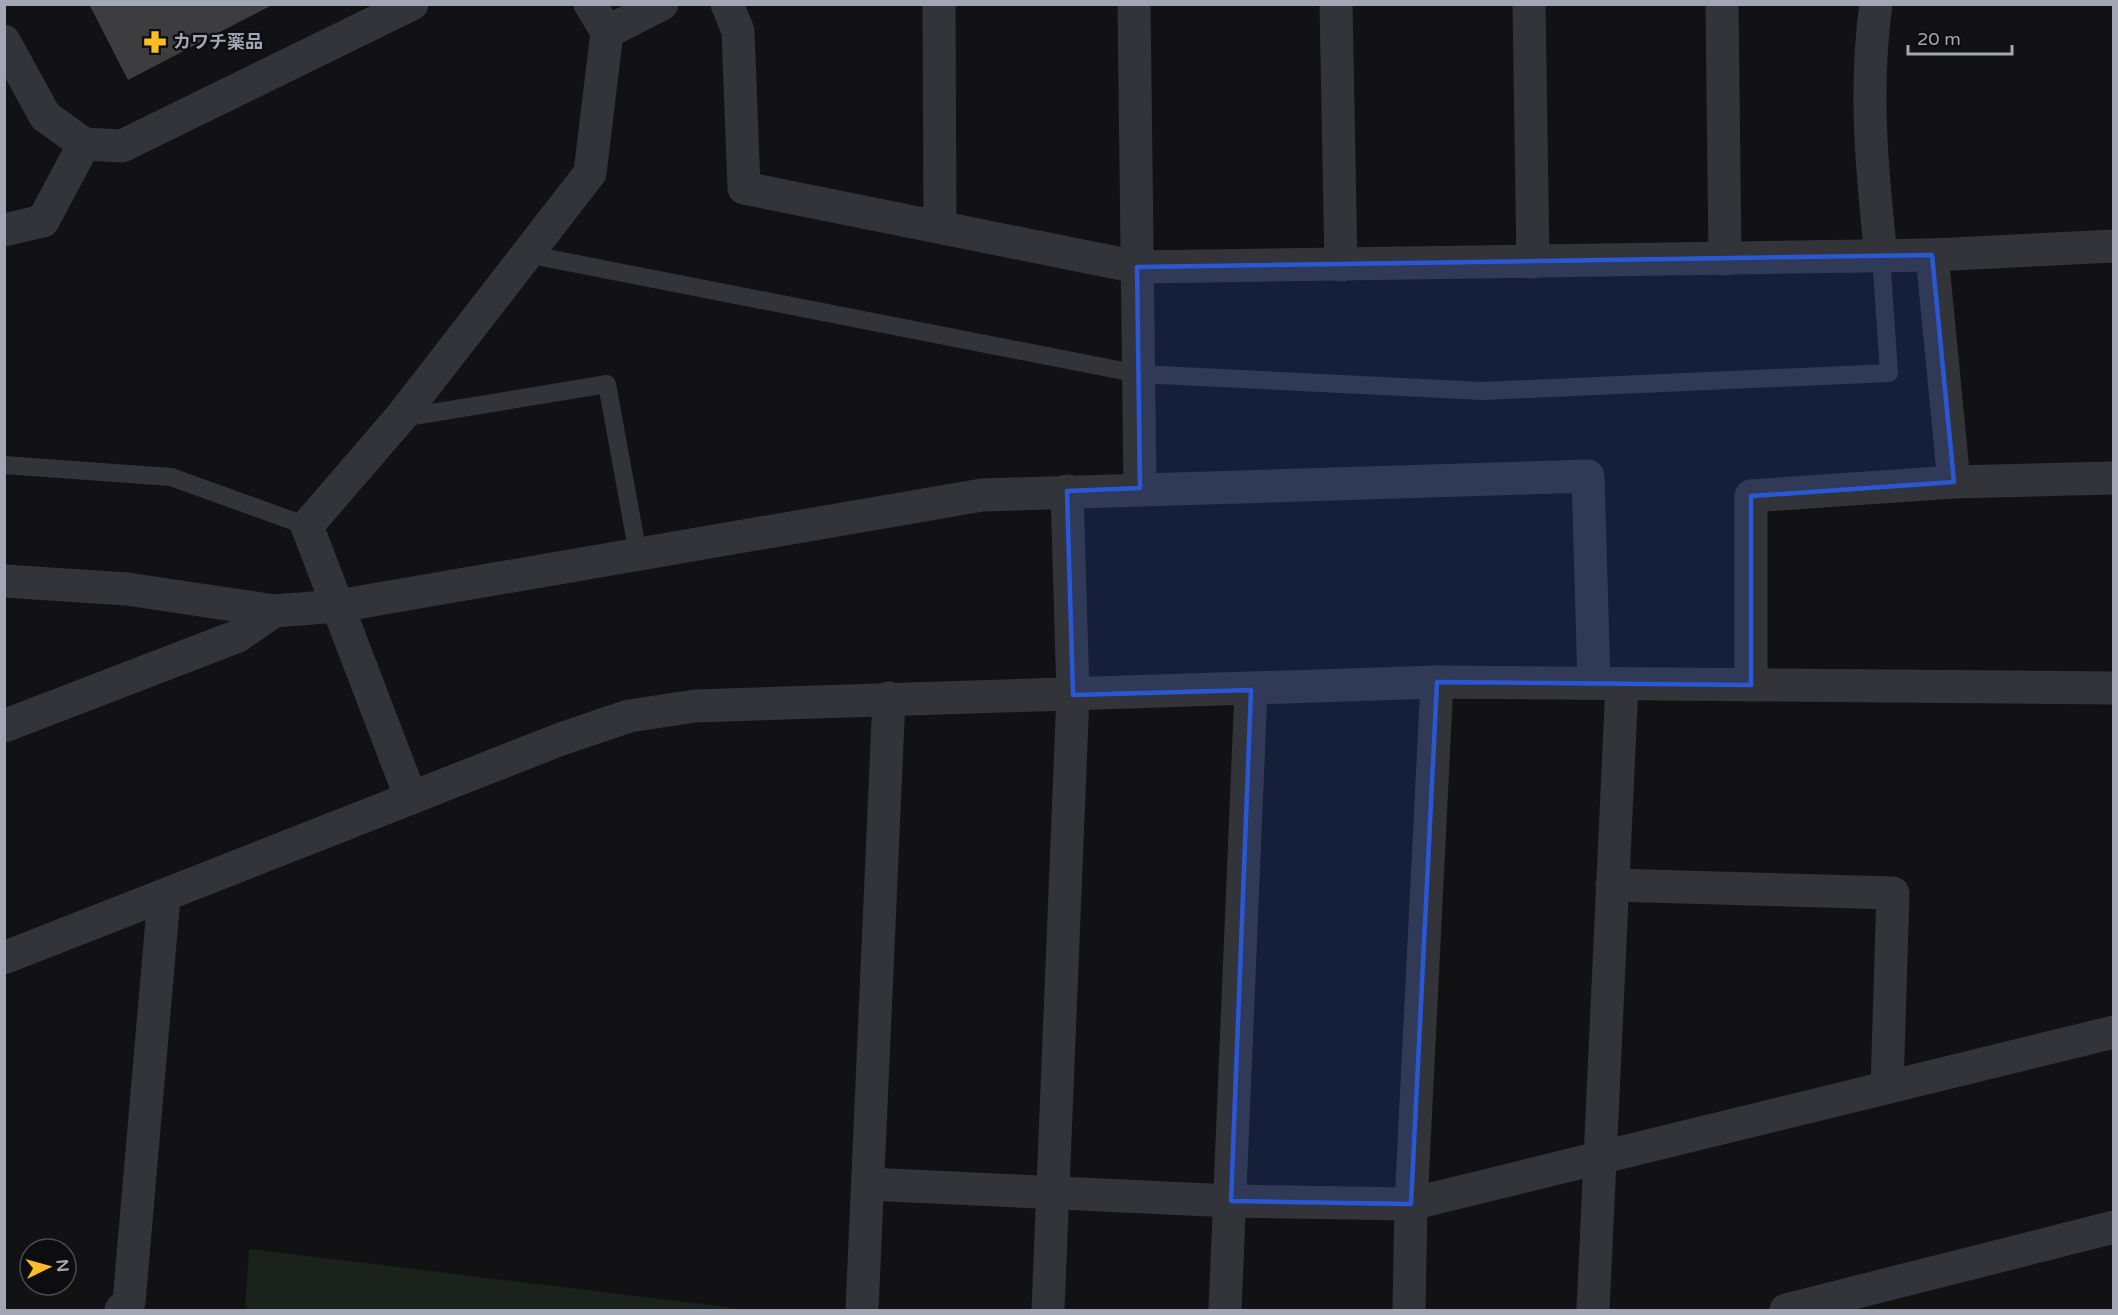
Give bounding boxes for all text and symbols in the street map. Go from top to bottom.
scale bar [1908,18,2012,56]
text: 20 m [1917,28,1961,50]
pharmacy icon: カワチ薬品 [142,29,168,55]
place label: カワチ薬品 [173,31,263,53]
north arrow [18,1237,78,1297]
text: N [51,1259,72,1273]

